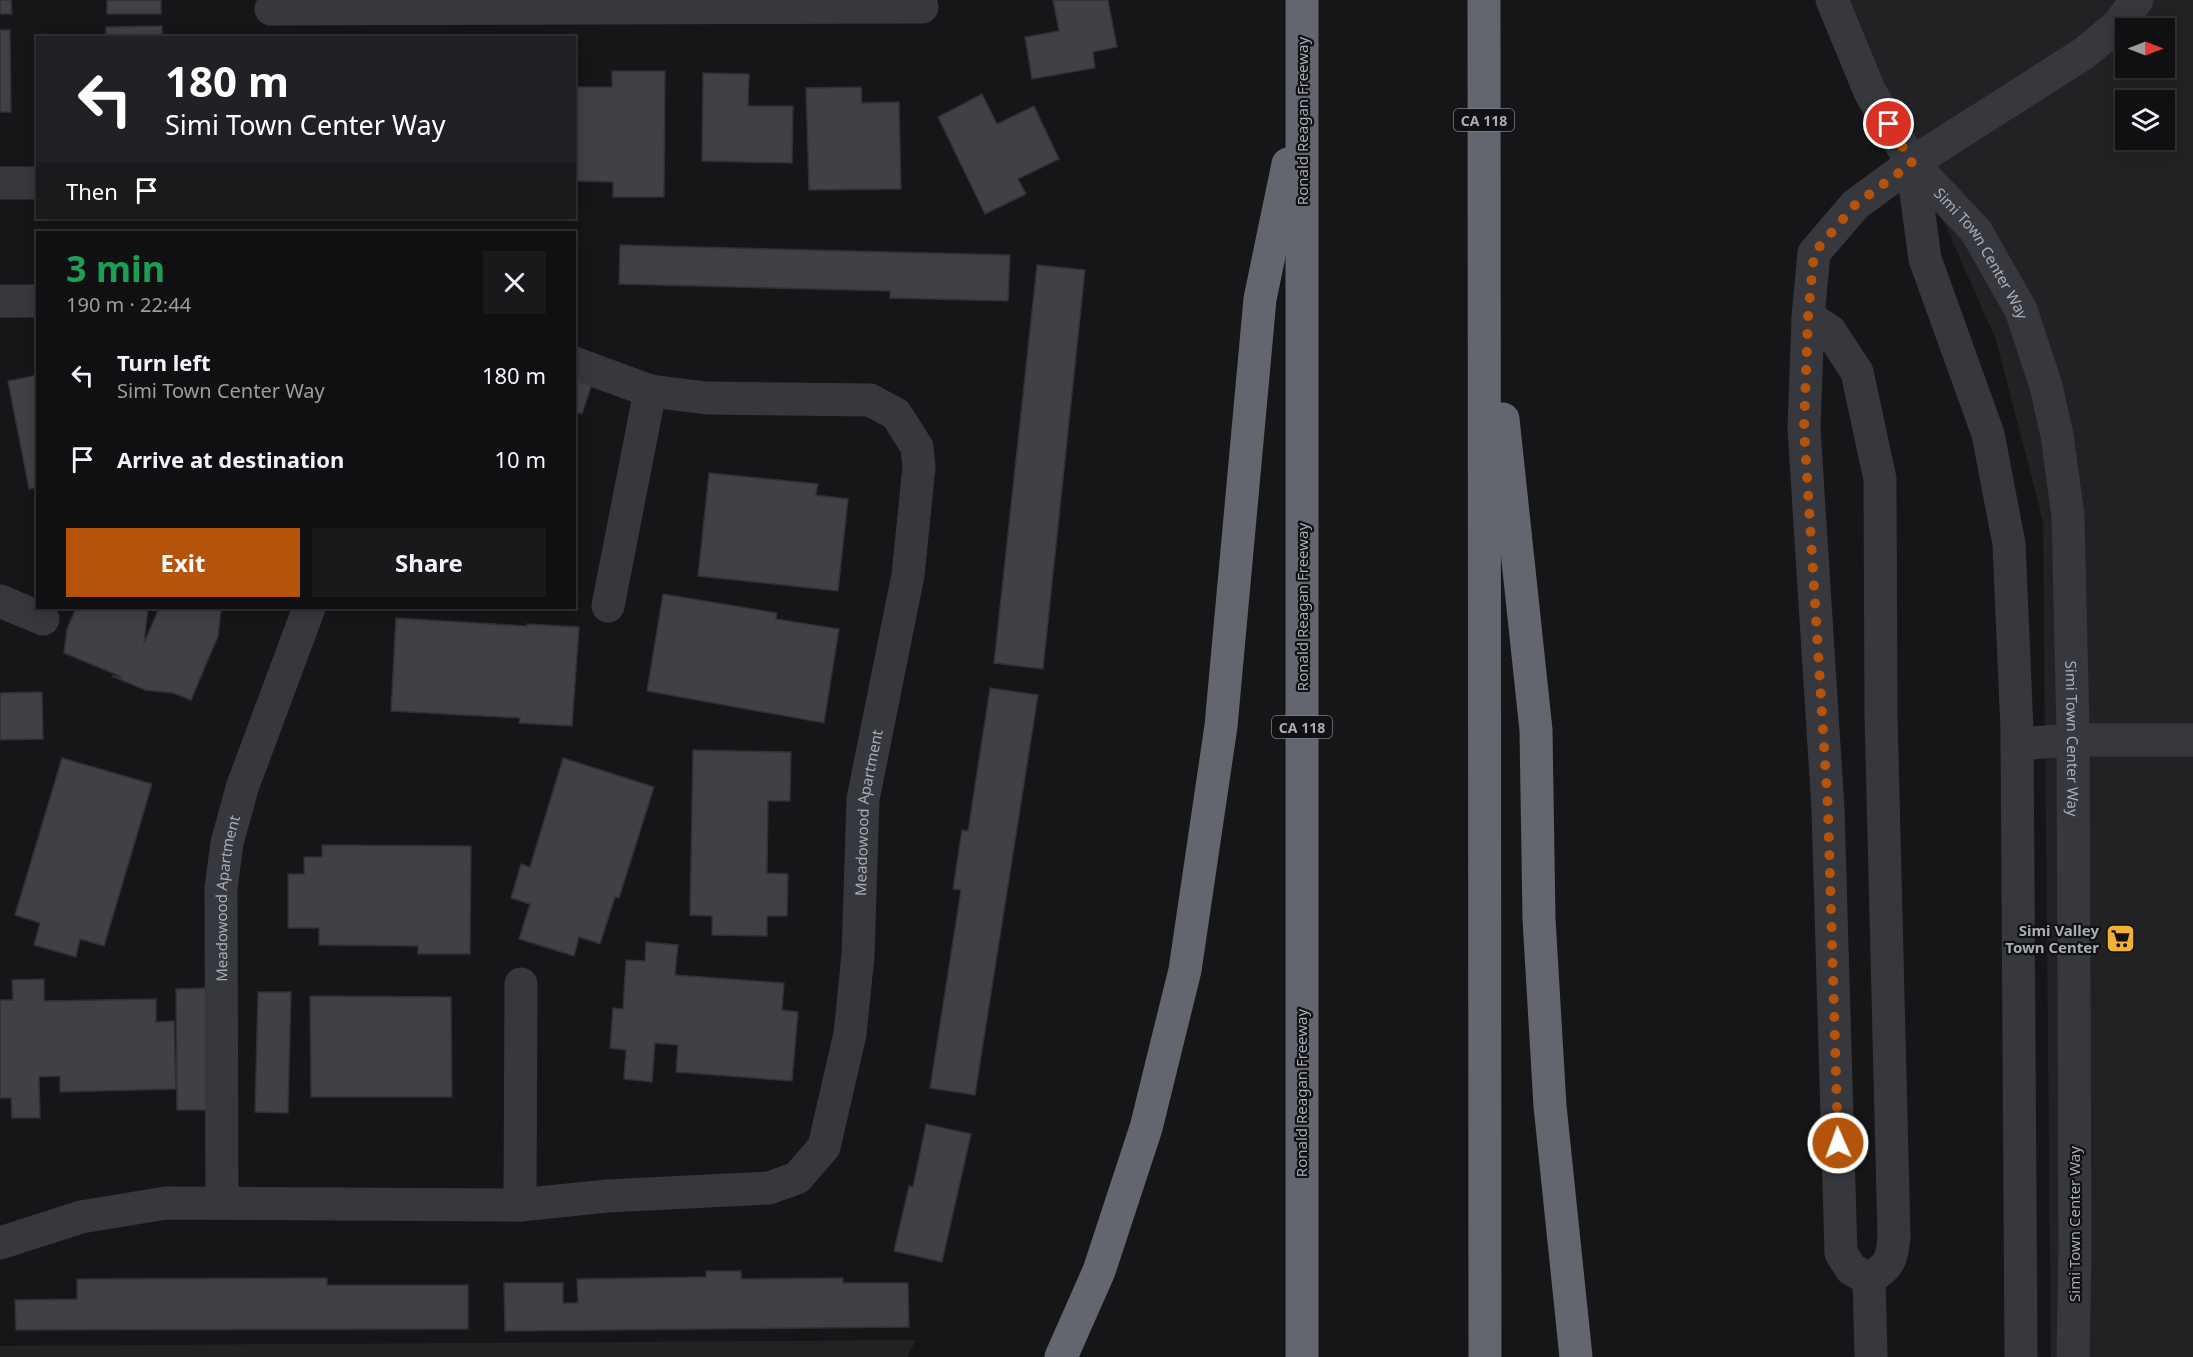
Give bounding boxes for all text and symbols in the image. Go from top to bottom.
north arrow [2115,18,2175,78]
map controls [2115,18,2175,150]
street label: Ronald Reagan Freeway [1292,37,1312,205]
text: 180 m [165,52,289,109]
icon: left [66,60,144,138]
button: layers [2115,90,2175,150]
pin [1863,98,1914,149]
text: Simi Town Center Way [165,106,445,143]
icon: arrive [1872,107,1905,140]
road number: CA 118 [1454,109,1514,131]
icon: arrive [130,174,163,207]
text: Then [66,176,118,206]
street label: Simi Town Center Way [1930,183,2033,322]
text: 3 min [66,244,165,293]
button: close [483,251,546,314]
text: 190 m · 22:44 [66,291,191,318]
text: Turn left [117,347,211,377]
icon: left [66,359,99,392]
text: 180 m [482,360,546,390]
text: Simi Town Center Way [117,377,325,404]
icon: arrive [66,443,99,476]
text: Arrive at destination [117,444,344,474]
text: 10 m [495,444,546,474]
street label: Ronald Reagan Freeway [1292,523,1312,691]
button: Exit [66,528,300,597]
button: Share [312,528,546,597]
street label: Simi Town Center Way [2061,660,2083,817]
road number: CA 118 [1272,716,1332,738]
street label: Meadowood Apartment [850,727,887,896]
street label: Meadowood Apartment [211,812,244,982]
place label: Simi Valley Town Center [2005,920,2099,957]
supermarket icon: Simi Valley Town Center [2104,923,2136,955]
street label: Ronald Reagan Freeway [1291,1009,1311,1177]
position arrow [1806,1111,1870,1175]
street label: Simi Town Center Way [2064,1146,2084,1302]

